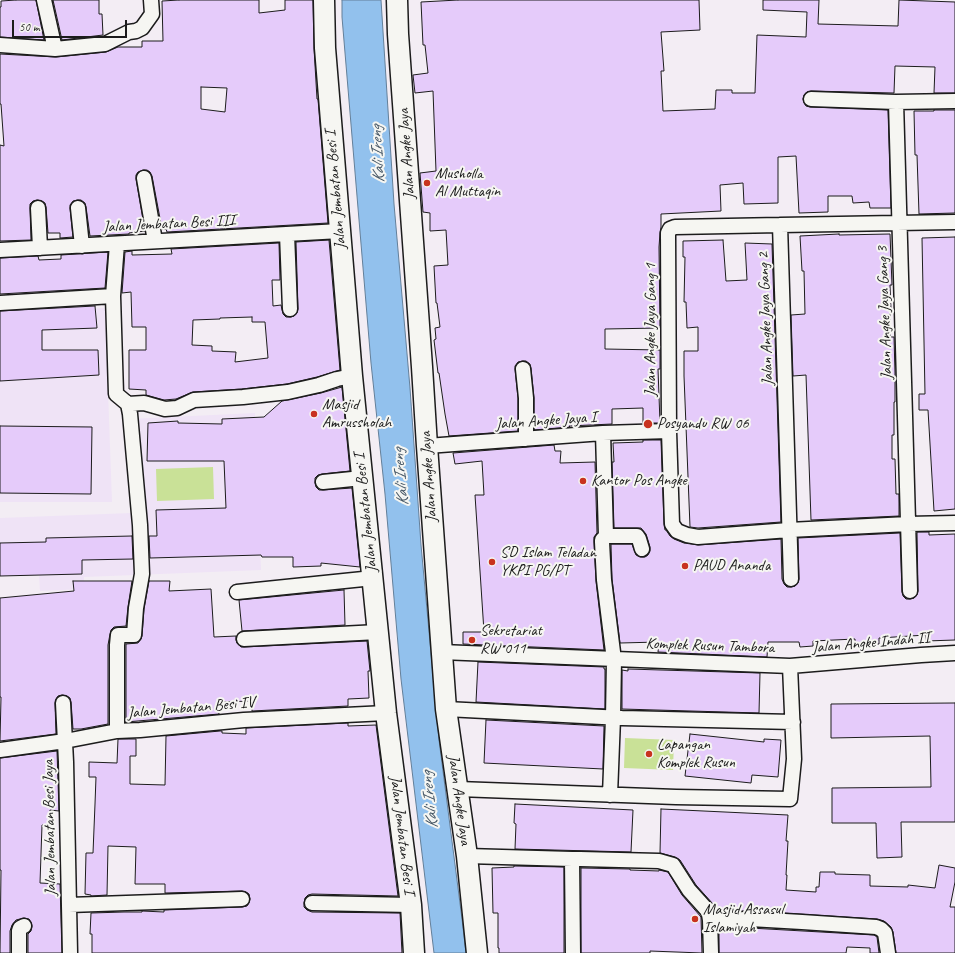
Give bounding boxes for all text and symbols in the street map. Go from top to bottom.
scale bar [14,12,129,38]
text: 50 m [19,19,39,35]
street label: Jalan Angke Jaya [394,108,420,200]
water label: Kali Ireng [366,125,390,183]
street label: Jalan Jembatan Besi I [321,130,351,250]
place label: Musholla Al Muttaqin [435,164,500,202]
marker: Musholla Al Muttaqin [422,178,432,188]
street label: Jalan Jembatan Besi III [102,211,236,237]
street label: Jalan Angke Jaya Gang 3 [873,246,897,380]
street label: Jalan Angke Jaya Gang 2 [754,252,778,386]
street label: Jalan Angke Jaya Gang 1 [641,263,661,397]
place label: Masjid Amrussholah [322,395,391,433]
street label: Jalan Angke Jaya I [495,408,597,434]
marker: Masjid Amrussholah [309,409,319,419]
place label: Posyandu RW 06 [657,414,749,434]
marker: Posyandu RW 06 [642,418,654,430]
street label: Jalan Angke Jaya [416,431,442,523]
water label: Kali Ireng [388,448,414,506]
street label: Jalan Jembatan Besi I [350,453,382,573]
place label: Kantor Pos Angke [591,471,687,491]
marker: Kantor Pos Angke [578,476,588,486]
place label: SD Islam Teladan YKPI PG/PT [500,543,596,581]
place label: PAUD Ananda [693,556,770,576]
marker: SD Islam Teladan YKPI PG/PT [487,557,497,567]
marker: PAUD Ananda [680,561,690,571]
place label: Sekretariat RW 011 [480,621,542,659]
street label: Jalan Angke Indah II [811,628,931,658]
street label: Komplek Rusun Tambora [645,634,775,658]
marker: Sekretariat RW 011 [467,635,477,645]
street label: Jalan Jembatan Besi IV [127,693,255,723]
place label: Lapangan Komplek Rusun [657,735,735,773]
marker: Lapangan Komplek Rusun [644,749,654,759]
street label: Jalan Angke Jaya [443,754,475,846]
street label: Jalan Jembatan Besi Jaya [39,760,61,896]
water label: Kali Ireng [417,770,443,830]
street label: Jalan Jembatan Besi I [385,775,419,895]
place label: Masjid Assasul Islamiyah [703,900,783,938]
marker: Masjid Assasul Islamiyah [690,914,700,924]

